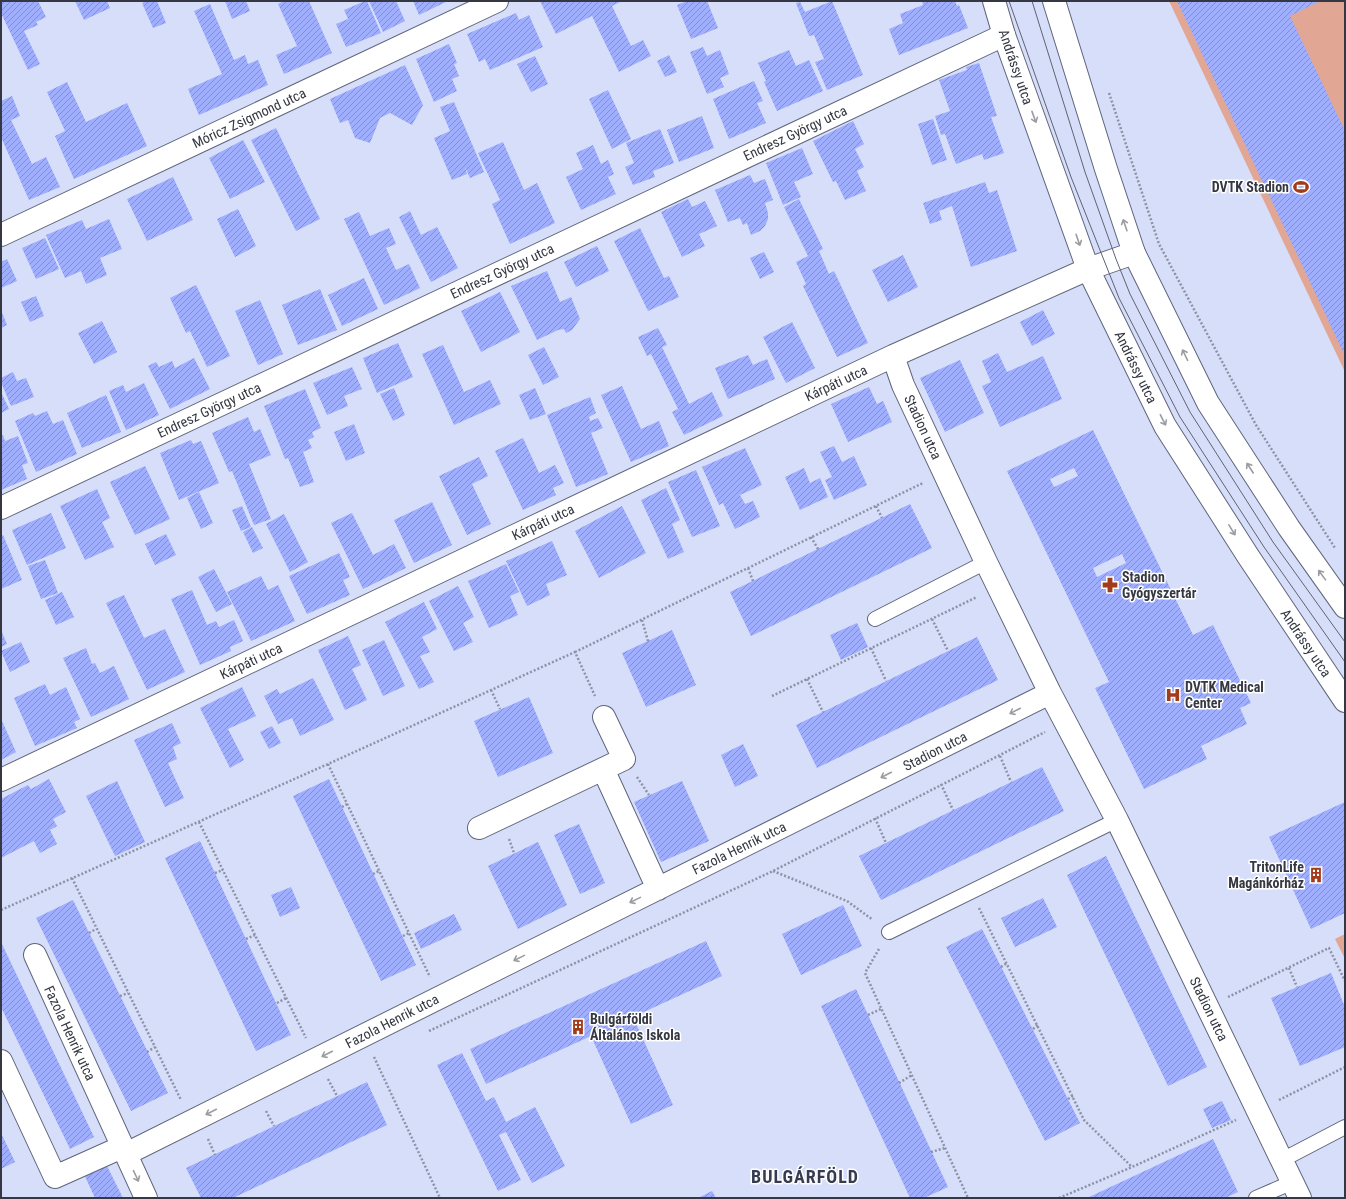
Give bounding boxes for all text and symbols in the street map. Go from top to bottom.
street label: Andrássy utca [996,27,1036,107]
street label: Móricz Zsigmond utca [190,85,308,151]
street label: Endresz György utca [741,102,849,164]
one-way arrow [1030,111,1038,123]
sports icon: DVTK Stadion [1292,178,1310,196]
place label: DVTK Stadion [1212,179,1289,195]
one-way arrow [1121,218,1128,231]
one-way arrow [1074,233,1082,245]
street label: Endresz György utca [448,240,556,302]
street label: Andrássy utca [1112,328,1160,406]
one-way arrow [1180,350,1188,362]
street label: Kárpáti utca [802,362,870,404]
street label: Endresz György utca [155,379,263,441]
street label: Stadion utca [901,392,945,462]
one-way arrow [1160,414,1167,426]
one-way arrow [1245,462,1253,474]
street label: Kárpáti utca [509,501,577,543]
one-way arrow [1228,525,1236,536]
place label: Stadion Gyógyszertár [1122,569,1197,601]
one-way arrow [1318,570,1326,581]
pharmacy icon: Stadion Gyógyszertár [1101,576,1119,594]
street label: Andrássy utca [1277,606,1335,680]
street label: Kárpáti utca [217,640,285,682]
place label: DVTK Medical Center [1185,679,1264,711]
hospital icon: DVTK Medical Center [1164,686,1182,704]
one-way arrow [1010,708,1022,715]
street label: Stadion utca [900,728,970,774]
one-way arrow [881,772,893,779]
street label: Fazola Henrik utca [689,818,789,878]
place label: TritonLife Magánkórház [1228,859,1304,891]
building icon: TritonLife Magánkórház [1307,866,1325,884]
one-way arrow [629,897,641,904]
one-way arrow [513,955,525,962]
street label: Stadion utca [1187,974,1231,1044]
street label: Fazola Henrik utca [41,983,99,1083]
street label: Fazola Henrik utca [343,991,441,1051]
place label: Bulgárföldi Általános Iskola [590,1011,681,1043]
building icon: Bulgárföldi Általános Iskola [569,1018,587,1036]
one-way arrow [321,1051,333,1058]
one-way arrow [205,1109,217,1116]
district label: BULGÁRFÖLD [751,1166,859,1187]
one-way arrow [133,1170,140,1182]

